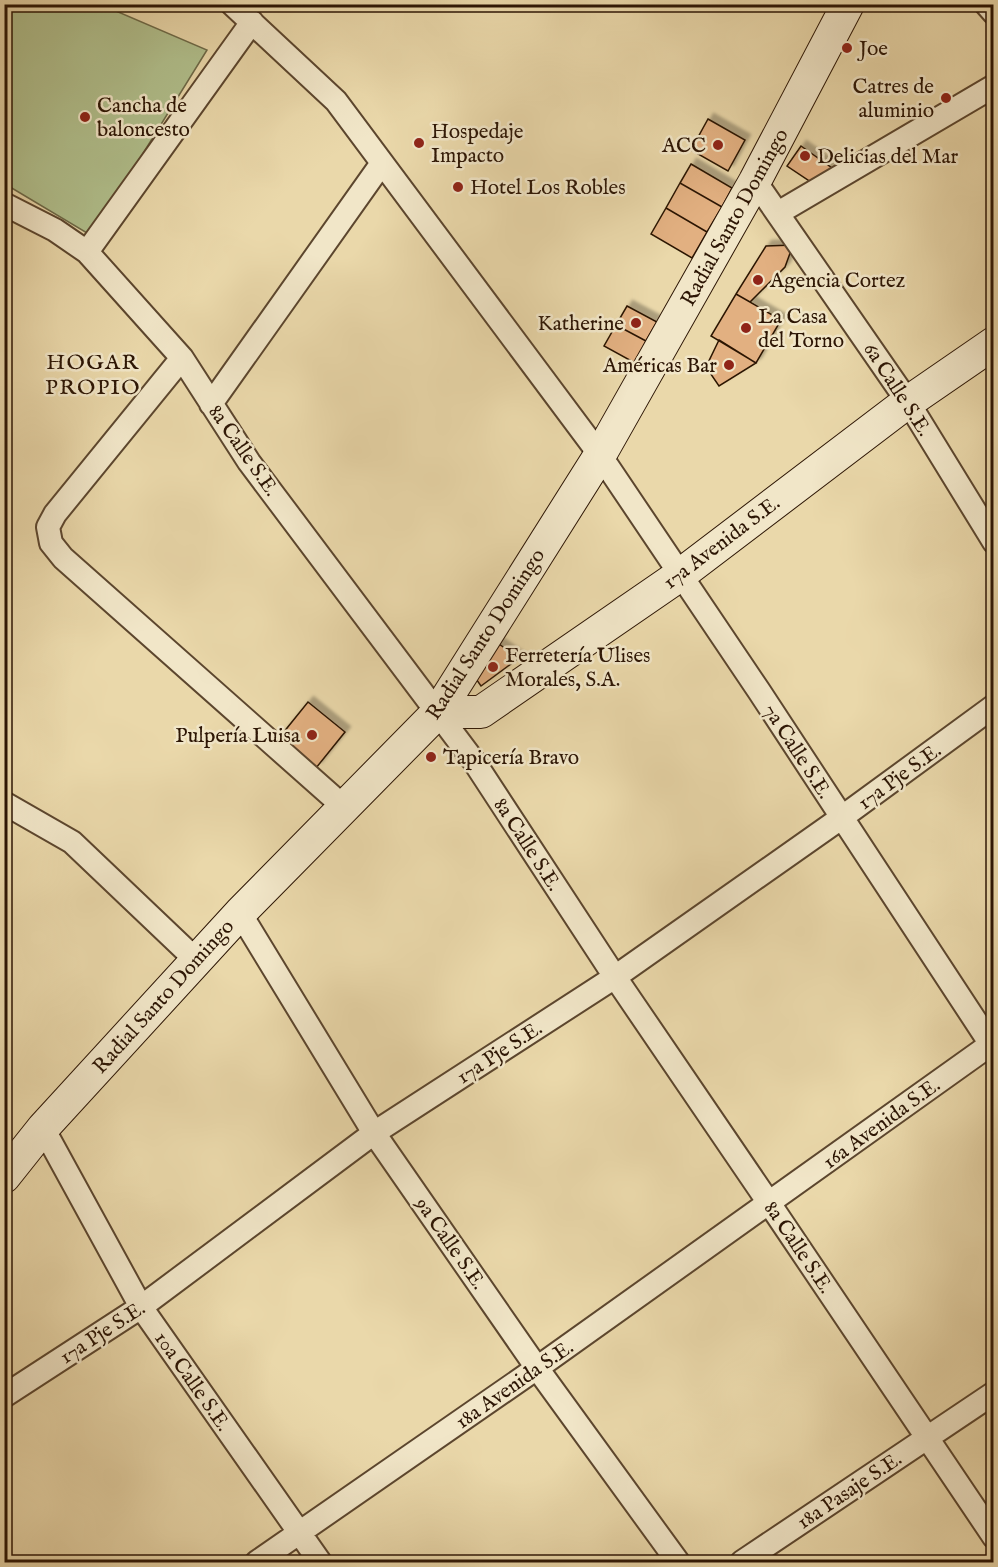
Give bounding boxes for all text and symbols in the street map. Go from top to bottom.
place label: Joe [857,36,888,63]
marker: Joe [840,41,854,55]
place label: Catres de aluminio [853,74,934,125]
marker: Catres de aluminio [939,91,953,105]
place label: Cancha de baloncesto [97,93,190,144]
marker: Cancha de baloncesto [78,110,92,124]
place label: Hospedaje Impacto [431,119,524,170]
street label: Radial Santo Domingo [675,124,795,311]
place label: ACC [661,133,706,160]
marker: Hospedaje Impacto [412,136,426,150]
marker: ACC [711,138,725,152]
place label: Delicias del Mar [817,144,958,171]
marker: Delicias del Mar [798,149,812,163]
place label: Hotel Los Robles [470,175,626,202]
marker: Hotel Los Robles [451,180,465,194]
place label: Agencia Cortez [769,268,906,295]
marker: Agencia Cortez [751,273,765,287]
place label: La Casa del Torno [758,304,844,355]
place label: Katherine [538,311,624,338]
marker: Katherine [629,316,643,330]
marker: La Casa del Torno [739,321,753,335]
street label: 6a Calle S.E. [856,338,937,442]
district label: HOGAR PROPIO [45,349,141,402]
place label: Américas Bar [602,353,717,380]
marker: Américas Bar [722,358,736,372]
street label: 8a Calle S.E. [201,400,284,502]
street label: 17a Avenida S.E. [658,490,786,596]
street label: Radial Santo Domingo [421,544,552,726]
place label: Ferretería Ulises Morales, S.A. [505,643,650,694]
marker: Ferretería Ulises Morales, S.A. [486,660,500,674]
street label: 7a Calle S.E. [756,699,837,804]
place label: Pulpería Luisa [175,723,301,750]
marker: Pulpería Luisa [305,728,319,742]
street label: 17a Pje S.E. [853,738,947,817]
place label: Tapicería Bravo [443,745,579,772]
marker: Tapicería Bravo [424,750,438,764]
street label: 8a Calle S.E. [487,793,567,897]
street label: Radial Santo Domingo [87,914,241,1080]
street label: 17a Pje S.E. [452,1016,548,1091]
street label: 16a Avenida S.E. [818,1072,946,1176]
street label: 9a Calle S.E. [407,1192,491,1295]
street label: 8a Calle S.E. [757,1196,839,1299]
street label: 17a Pje S.E. [55,1296,151,1371]
street label: 10a Calle S.E. [148,1327,236,1437]
street label: 18a Avenida S.E. [451,1335,579,1436]
street label: 18a Pasaje S.E. [792,1446,907,1536]

